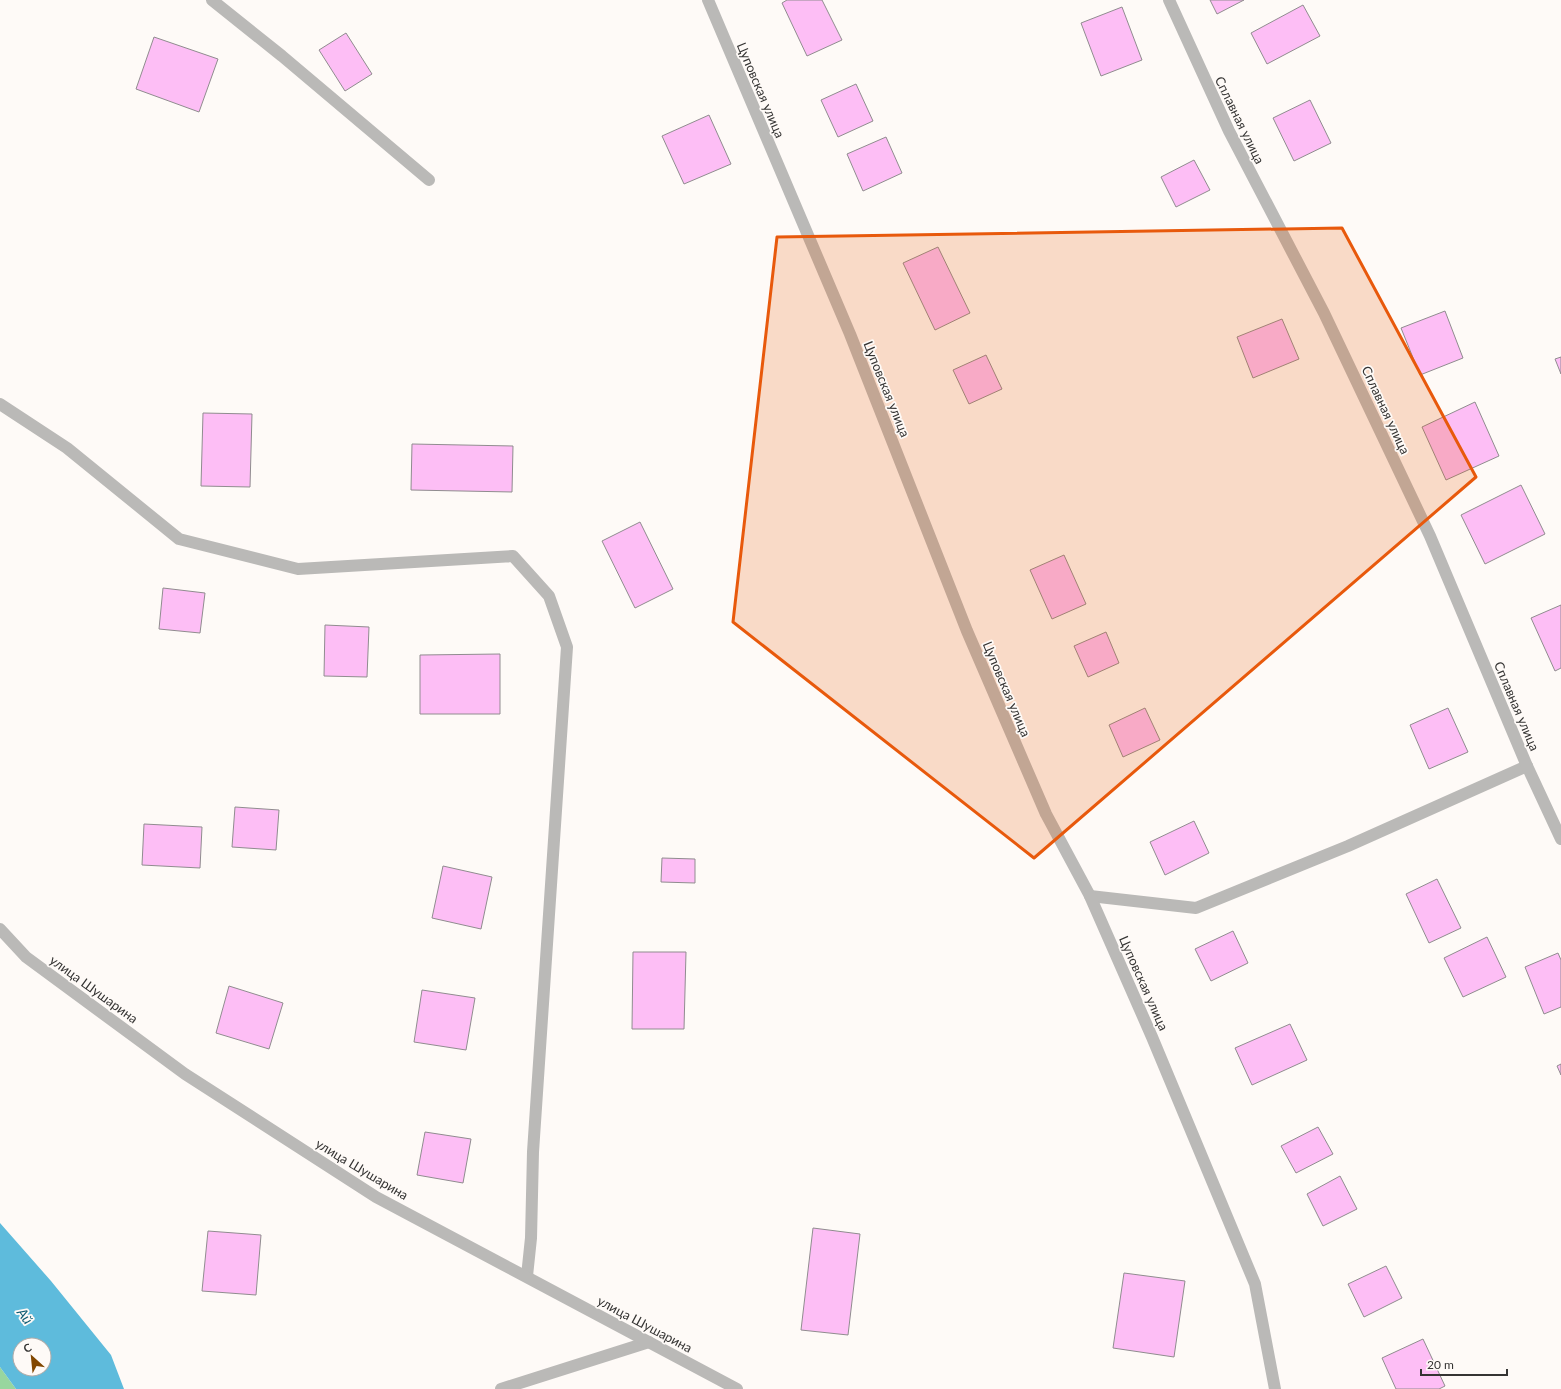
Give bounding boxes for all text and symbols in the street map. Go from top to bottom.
street label: Цуповская улица [734,40,788,140]
street label: Сплавная улица [1212,74,1268,166]
street label: Цуповская улица [860,339,914,439]
street label: Сплавная улица [1359,363,1413,457]
street label: Цуповская улица [980,639,1034,739]
street label: Сплавная улица [1491,659,1543,753]
street label: Цуповская улица [1116,933,1172,1033]
street label: улица Шушарина [47,952,141,1026]
street label: улица Шушарина [313,1135,411,1203]
street label: улица Шушарина [595,1292,695,1356]
water label: Ай [13,1303,37,1327]
north arrow [12,1337,52,1377]
text: С [21,1340,34,1355]
scale bar [1421,1351,1507,1377]
text: 20 m [1427,1357,1454,1372]

